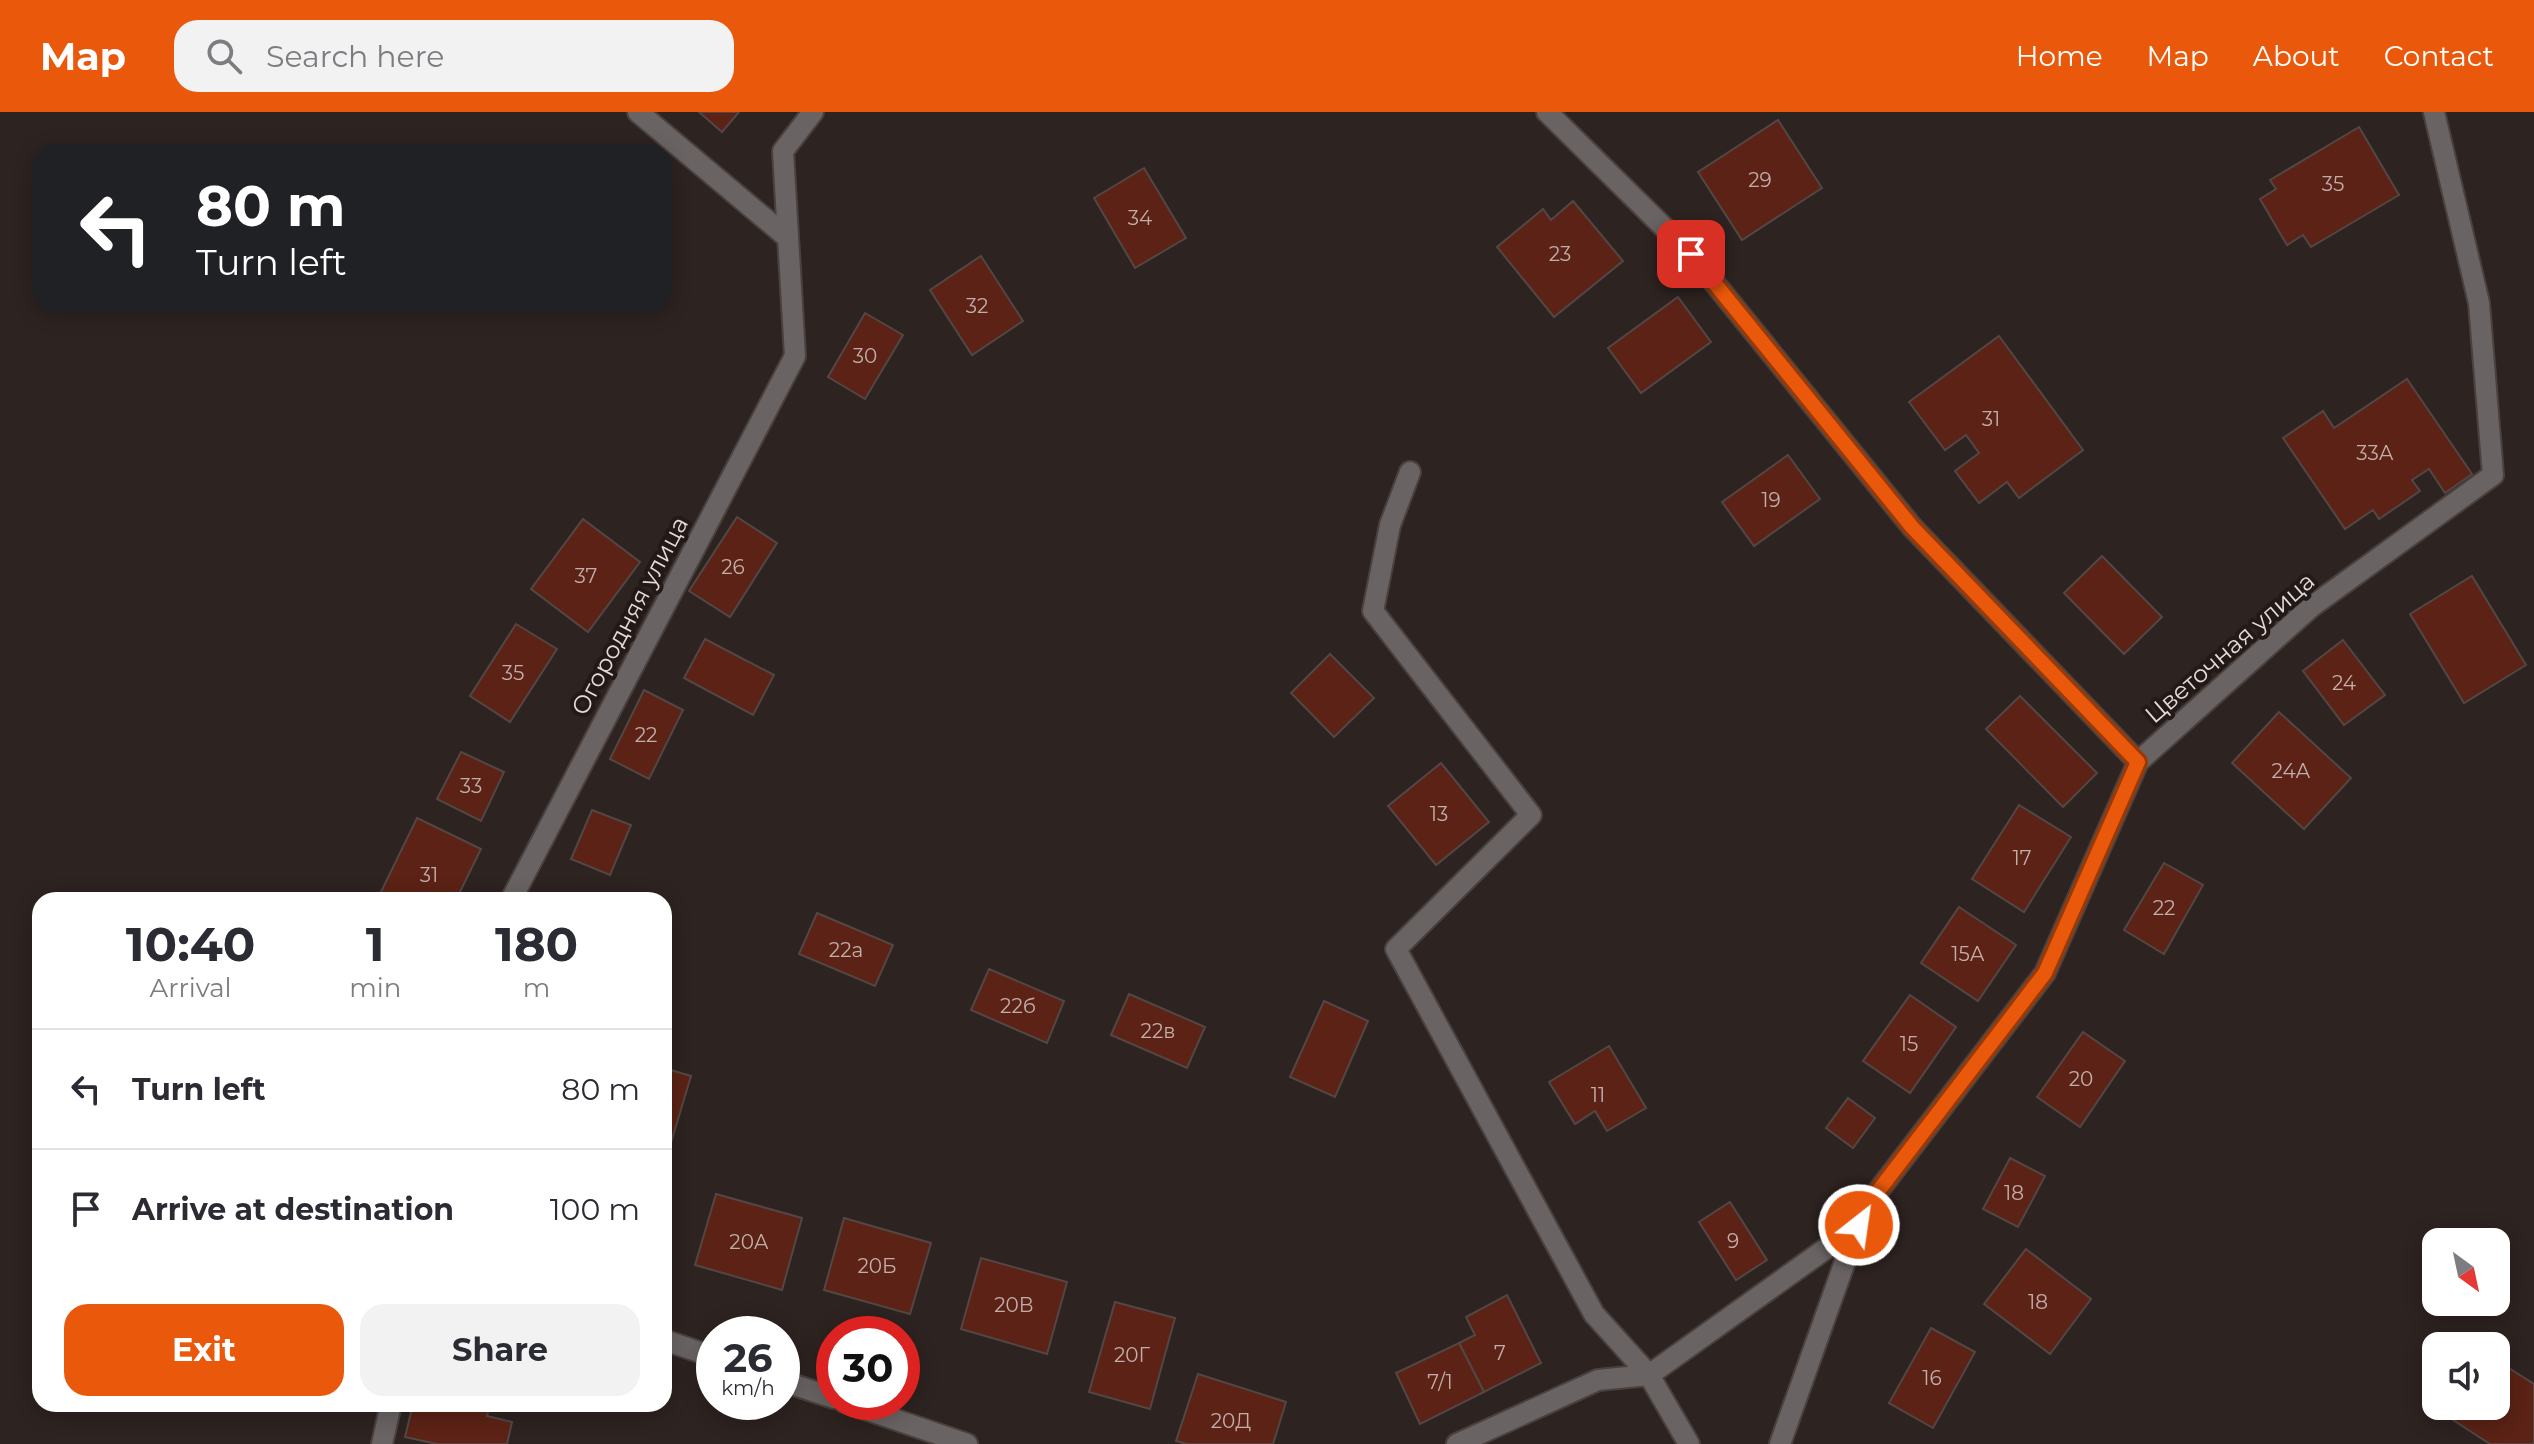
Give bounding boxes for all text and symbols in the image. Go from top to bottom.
search box [174,20,734,92]
text: Map [40,33,126,80]
icon: search [202,34,246,78]
text: Search here [266,38,444,75]
text: Home [2016,39,2103,73]
text: Map [2147,39,2209,73]
text: About [2253,39,2340,73]
text: Contact [2384,39,2494,73]
house number: 29 [1748,168,1772,192]
text: 80 m [196,172,346,240]
house number: 35 [2322,172,2344,196]
icon: left [64,176,168,280]
house number: 34 [1128,206,1152,230]
pin [1657,220,1725,288]
icon: arrive [1669,232,1713,276]
text: Turn left [196,240,347,284]
house number: 23 [1549,242,1571,266]
house number: 32 [966,294,988,318]
house number: 30 [853,344,877,368]
house number: 31 [1982,407,2000,431]
house number: 33А [2356,441,2394,465]
house number: 19 [1761,488,1781,512]
street label: Огородняя улица [565,512,694,720]
house number: 26 [721,555,745,579]
house number: 37 [575,564,597,588]
street label: Цветочная улица [2139,566,2320,729]
house number: 35 [502,661,524,685]
house number: 24 [2332,671,2356,695]
house number: 22 [635,723,657,747]
house number: 24А [2271,759,2311,783]
house number: 33 [460,774,482,798]
house number: 13 [1430,802,1448,826]
house number: 17 [2013,846,2032,870]
house number: 31 [420,863,438,887]
house number: 22 [2153,896,2175,920]
text: 10:40 [126,915,255,973]
text: 1 [366,915,385,973]
text: 180 [495,915,578,973]
house number: 22а [829,938,863,962]
house number: 15А [1951,942,1985,966]
text: Arrival [150,972,232,1004]
text: min [349,972,401,1004]
text: m [523,972,550,1004]
house number: 22б [1000,994,1036,1018]
house number: 22в [1141,1019,1175,1043]
house number: 15 [1900,1032,1918,1056]
icon: left [64,1067,108,1111]
house number: 20 [2069,1067,2093,1091]
text: Turn left [132,1071,265,1108]
text: 80 m [561,1071,640,1108]
house number: 11 [1591,1083,1605,1107]
house number: 18 [2004,1181,2024,1205]
position arrow [1817,1183,1901,1267]
icon: arrive [64,1187,108,1231]
text: Arrive at destination [132,1191,454,1228]
text: 100 m [550,1191,640,1228]
north arrow [2422,1228,2510,1316]
map controls [2422,1228,2510,1420]
house number: 9 [1727,1229,1739,1253]
house number: 20А [729,1230,769,1254]
house number: 20Б [857,1254,897,1278]
house number: 18 [2028,1290,2048,1314]
house number: 20В [994,1293,1034,1317]
button: Exit [64,1304,344,1396]
button: Share [360,1304,640,1396]
speed limit sign: 30 [816,1316,920,1420]
button: sound [2422,1332,2510,1420]
text: 26 [723,1333,773,1382]
house number: 7 [1494,1341,1506,1365]
house number: 20Г [1114,1343,1151,1367]
house number: 16 [1922,1366,1942,1390]
house number: 7/1 [1427,1370,1453,1394]
text: km/h [721,1376,775,1400]
house number: 20Д [1211,1409,1251,1433]

